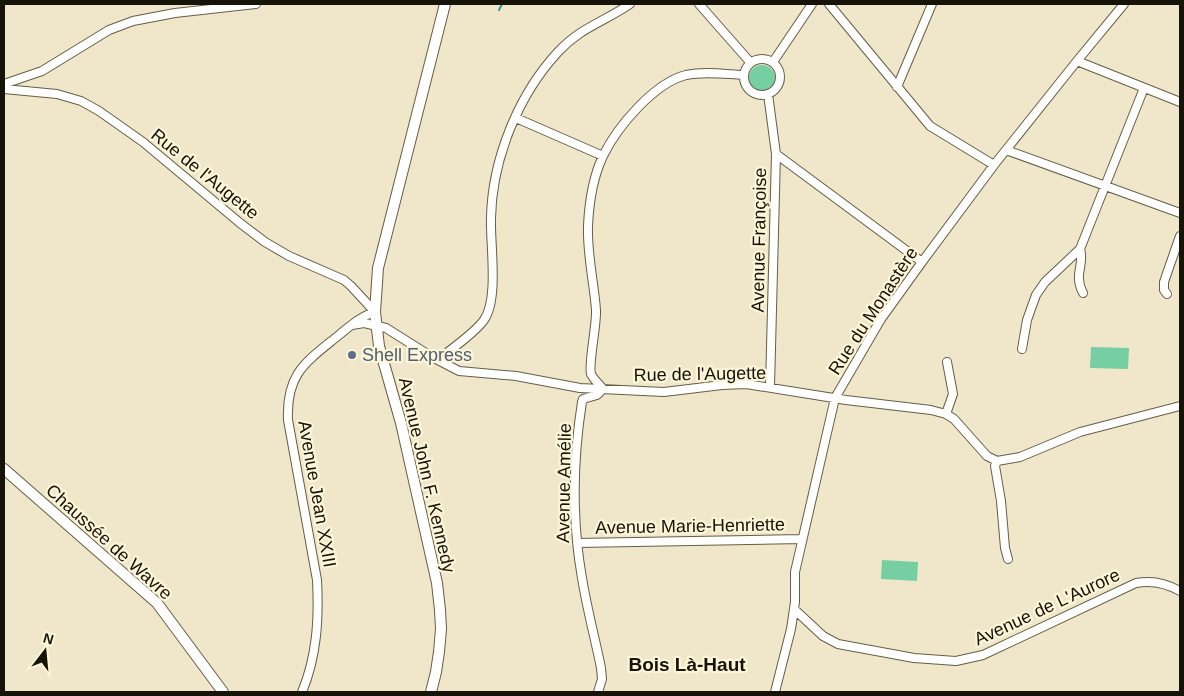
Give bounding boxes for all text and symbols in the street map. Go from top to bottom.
street label: Rue de l'Augette [147,125,263,223]
street label: Avenue Françoise [748,167,770,313]
street label: Rue du Monastère [824,243,922,379]
place label: Shell Express [362,345,472,365]
marker: Shell Express [346,349,358,361]
street label: Rue de l'Augette [634,363,766,385]
street label: Avenue John F. Kennedy [395,375,459,575]
street label: Avenue Jean XXIII [294,419,340,569]
street label: Avenue Amélie [553,423,575,543]
street label: Chaussée de Wavre [42,480,176,604]
street label: Avenue Marie-Henriette [595,514,785,538]
street label: Avenue de L'Aurore [971,565,1123,649]
north arrow [20,626,70,676]
text: N [42,629,56,648]
district label: Bois Là-Haut [628,654,746,675]

